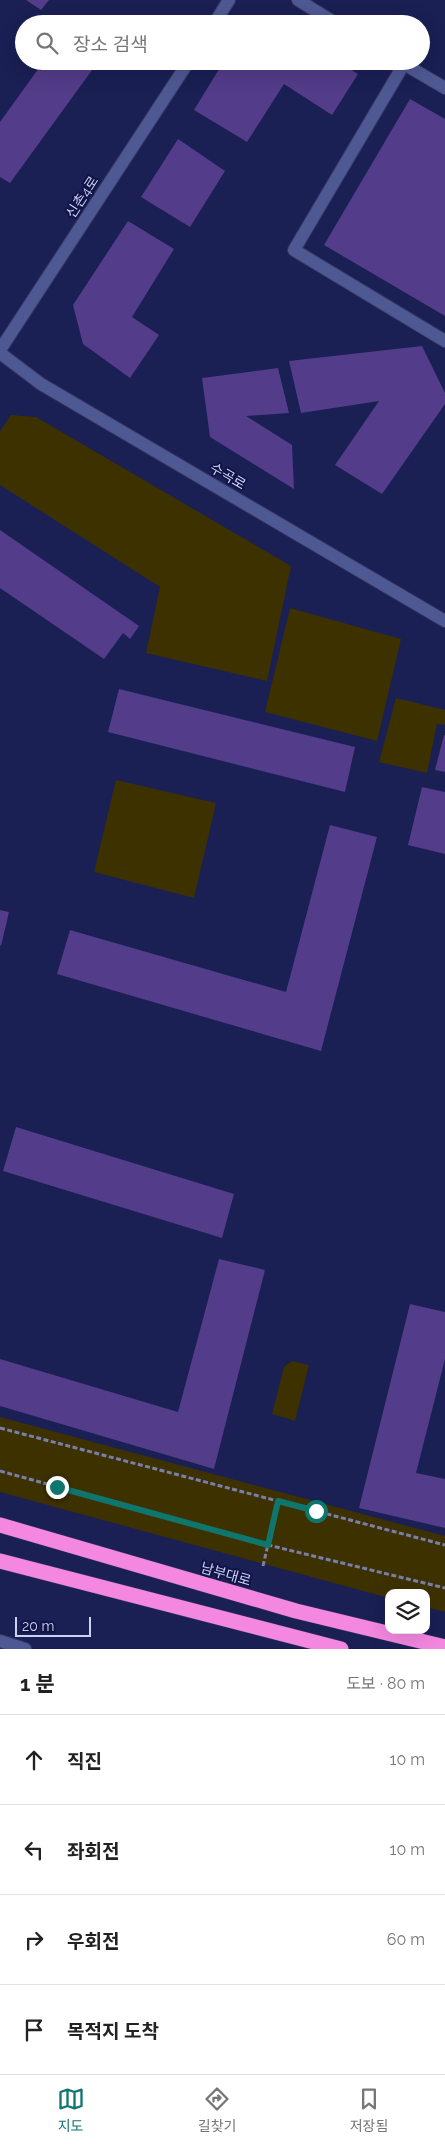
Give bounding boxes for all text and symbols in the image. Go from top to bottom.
search box [15,15,430,70]
icon: search [33,29,61,57]
text: 장소 검색 [73,33,148,55]
street label: 신촌4로 [63,173,101,221]
street label: 수곡로 [207,459,249,493]
route end [46,1476,69,1499]
route start [305,1500,328,1523]
street label: 남부대로 [199,1559,253,1589]
map controls [385,1589,430,1634]
button: layers [385,1589,430,1634]
scale bar [15,1614,91,1637]
text: 20 m [22,1618,54,1634]
text: 1 분 [20,1671,55,1696]
text: 도보 · 80 m [346,1674,425,1693]
icon: ahead [20,1746,48,1774]
text: 직진 [67,1750,102,1772]
text: 10 m [390,1750,425,1769]
icon: left [20,1836,48,1864]
text: 좌회전 [67,1840,119,1862]
text: 10 m [390,1840,425,1859]
icon: right [20,1926,48,1954]
text: 우회전 [67,1930,119,1952]
text: 60 m [387,1930,425,1949]
icon: arrive [20,2016,48,2044]
text: 목적지 도착 [67,2020,159,2042]
tab: 지도 [57,2085,85,2135]
tab: 길찾기 [198,2085,236,2135]
tab: 저장됨 [350,2085,388,2135]

